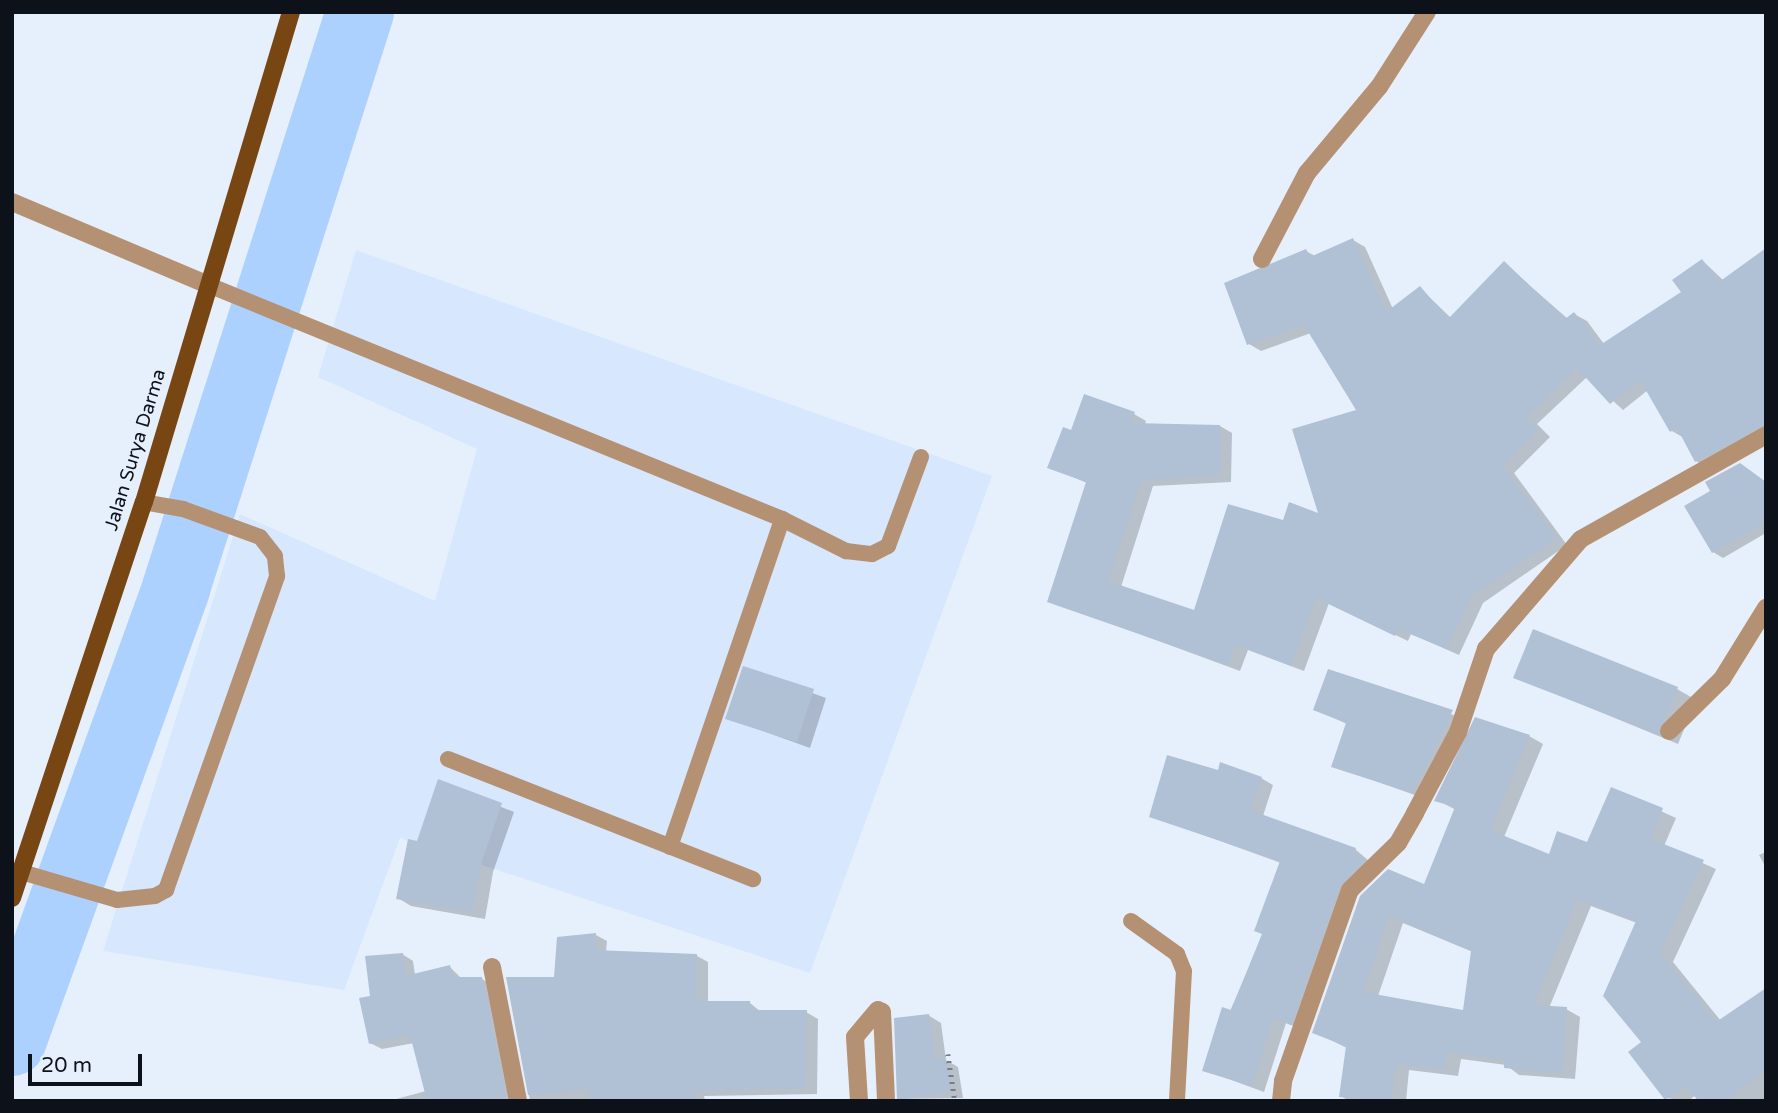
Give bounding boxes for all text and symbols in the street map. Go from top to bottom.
street label: Jalan Surya Darma [101,366,171,534]
scale bar [32,1040,145,1084]
text: 20 m [41,1053,92,1078]

